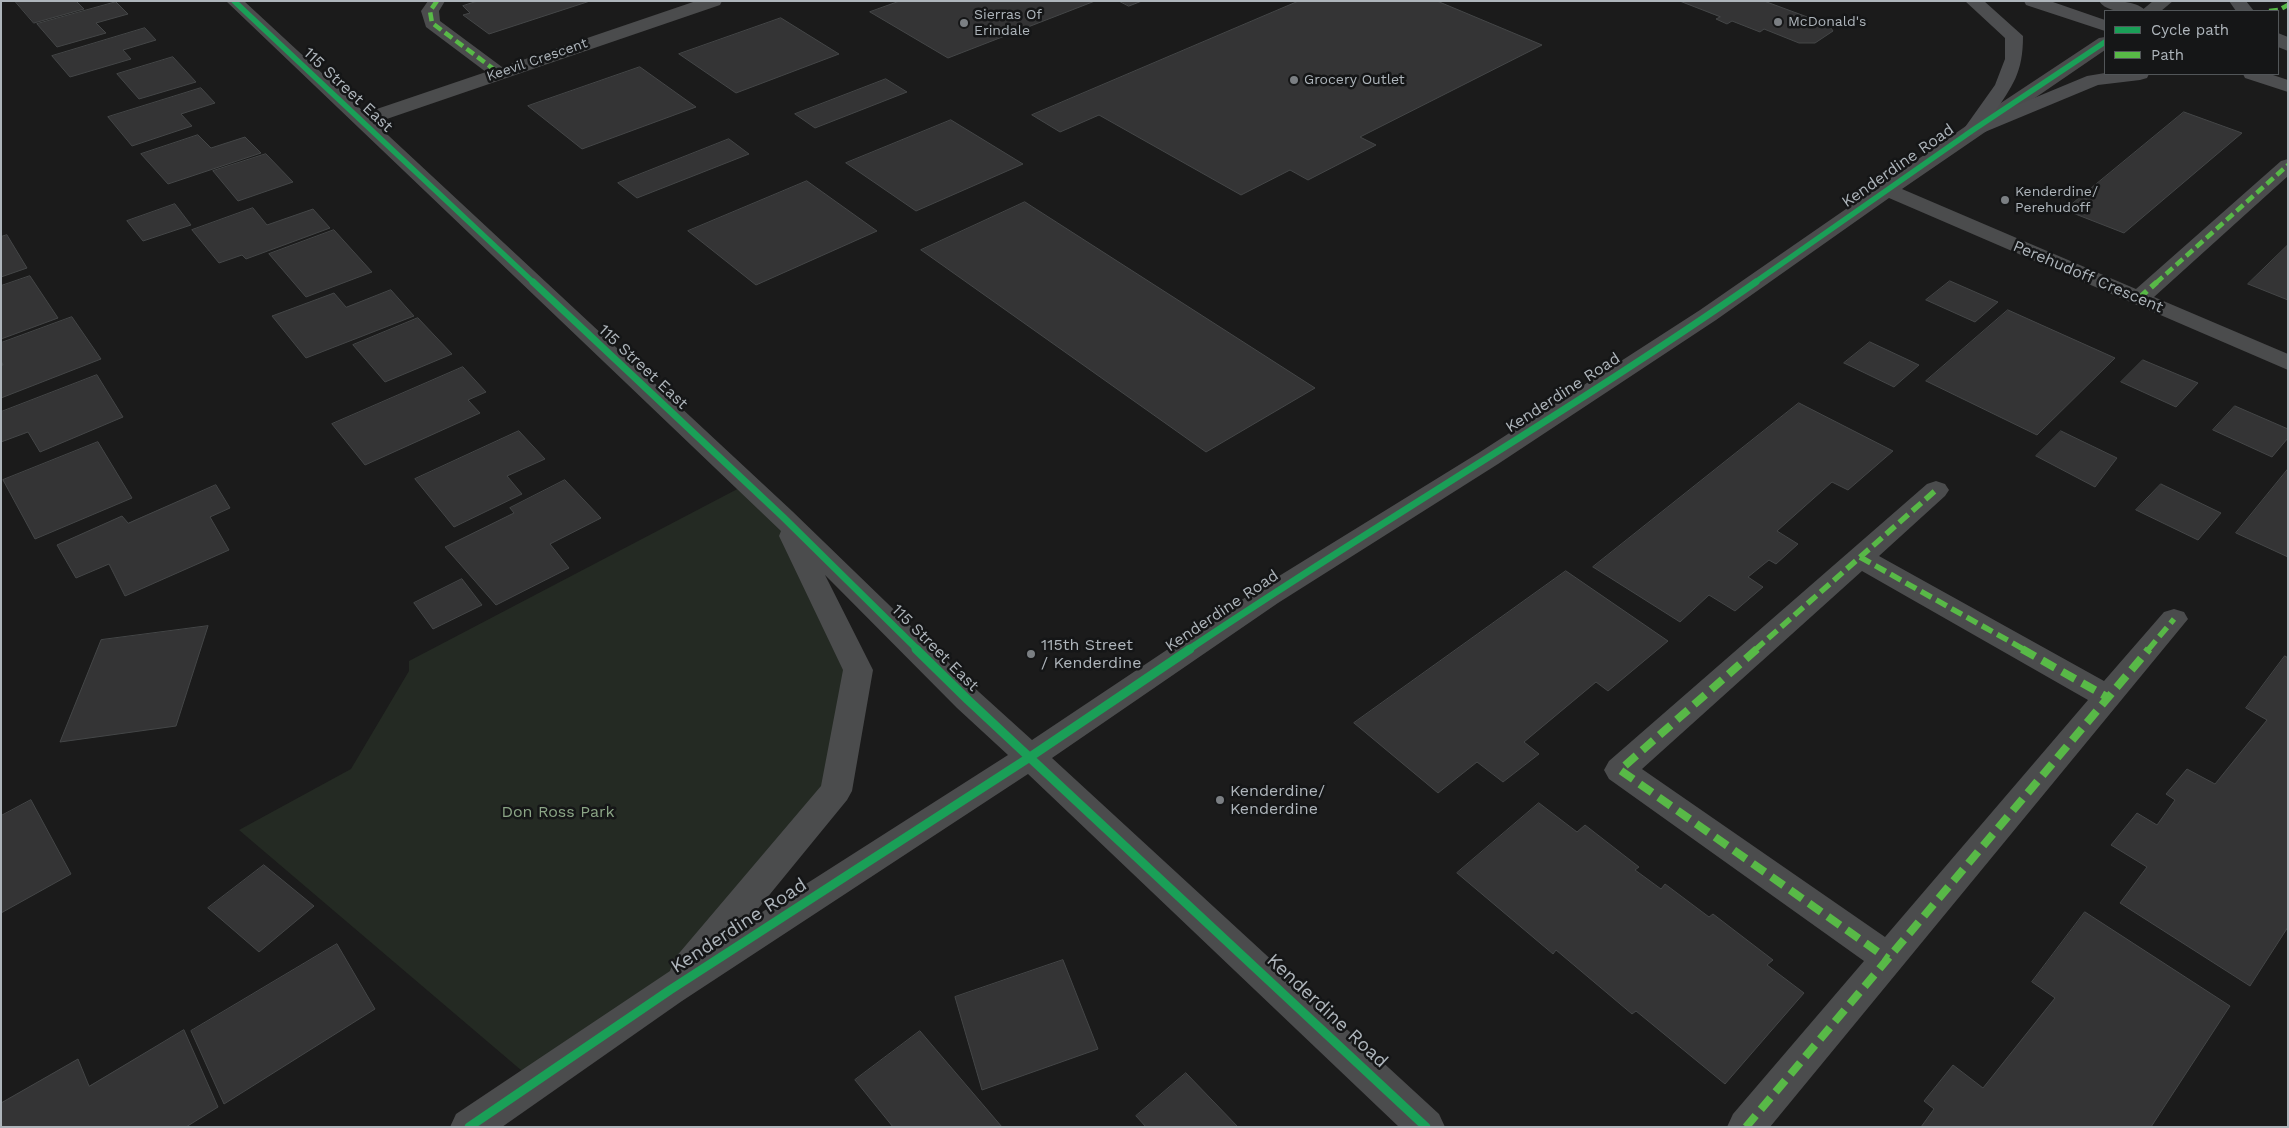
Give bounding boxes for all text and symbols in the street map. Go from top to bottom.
place label: Sierras Of Erindale [974,7,1042,40]
legend [2104,10,2279,75]
place label: McDonald's [1788,14,1866,30]
marker: McDonald's [1772,16,1784,28]
marker: Sierras Of Erindale [958,17,970,29]
text: Cycle path [2151,21,2229,39]
street label: Keevil Crescent [484,35,590,85]
street label: 115 Street East [299,44,397,136]
text: Path [2151,46,2184,64]
place label: Grocery Outlet [1304,72,1405,88]
marker: Grocery Outlet [1288,74,1300,86]
street label: Kenderdine Road [1838,120,1958,212]
place label: Kenderdine/ Perehudoff [2015,184,2098,216]
marker: Kenderdine/ Perehudoff [1999,194,2011,206]
street label: Perehudoff Crescent [2010,237,2166,317]
street label: 115 Street East [594,321,692,413]
street label: Kenderdine Road [1502,349,1624,437]
street label: Kenderdine Road [1162,566,1282,656]
street label: 115 Street East [887,600,983,696]
place label: 115th Street / Kenderdine [1041,635,1141,673]
marker: 115th Street / Kenderdine [1025,648,1037,660]
place label: Kenderdine/ Kenderdine [1230,781,1325,819]
marker: Kenderdine/ Kenderdine [1214,794,1226,806]
park label: Don Ross Park [501,802,615,822]
street label: Kenderdine Road [667,874,811,978]
street label: Kenderdine Road [1262,949,1392,1073]

